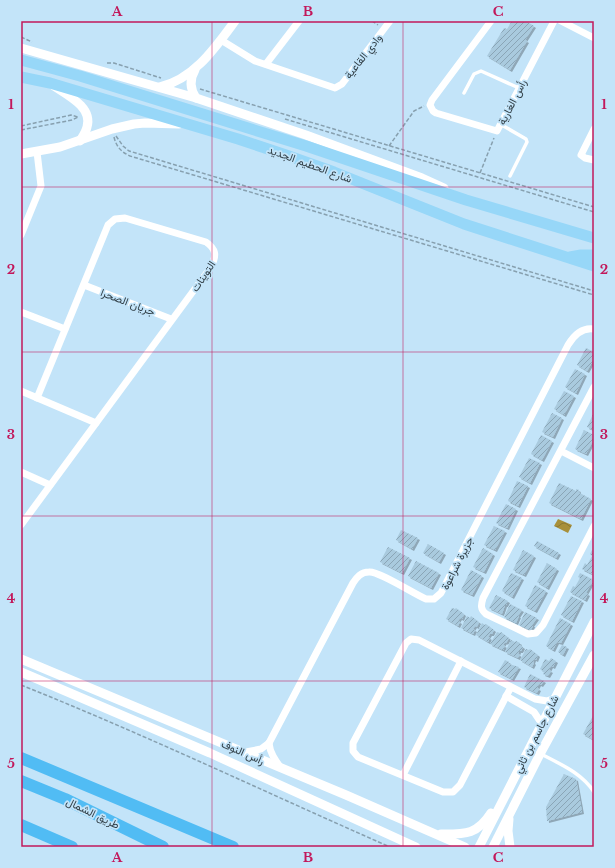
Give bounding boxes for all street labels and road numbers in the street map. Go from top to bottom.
street label: وادي القاعية [341,31,387,83]
street label: رأس الغارية [495,77,530,127]
street label: شارع الحطيم الجديد [266,142,354,187]
street label: التوينات [188,258,218,294]
street label: جريان الصحرا [99,285,157,319]
street label: جزيرة شراعوة [438,534,476,592]
street label: شارع جاسم بن ثاني [510,692,564,777]
street label: رأس النوف [219,736,267,768]
street label: طريق الشمال [64,794,122,832]

